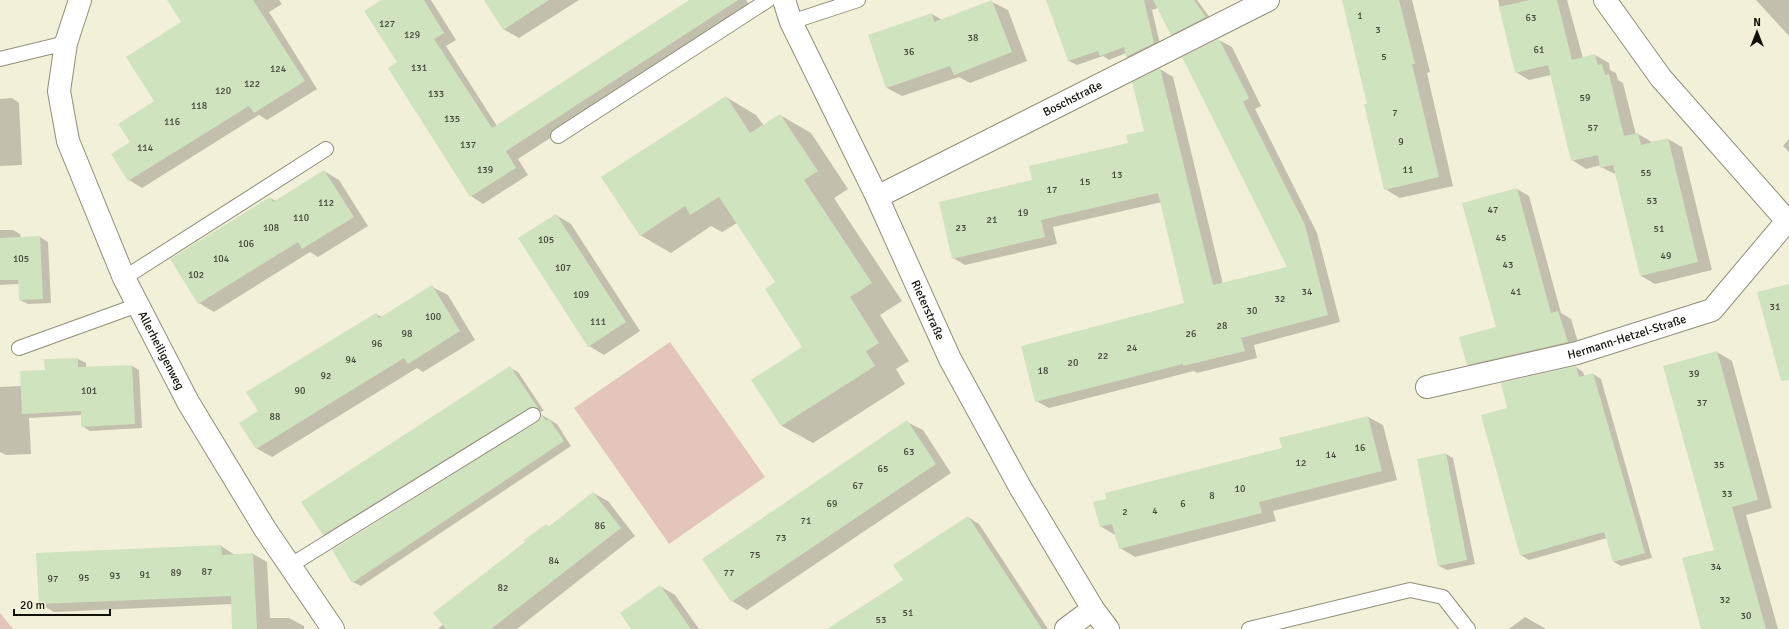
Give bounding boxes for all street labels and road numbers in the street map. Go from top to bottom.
street label: Boschstraße [1041,78,1105,120]
street label: Rieterstraße [907,278,948,343]
street label: Allerheiligenweg [134,309,187,393]
street label: Hermann-Hetzel-Straße [1566,312,1688,363]

